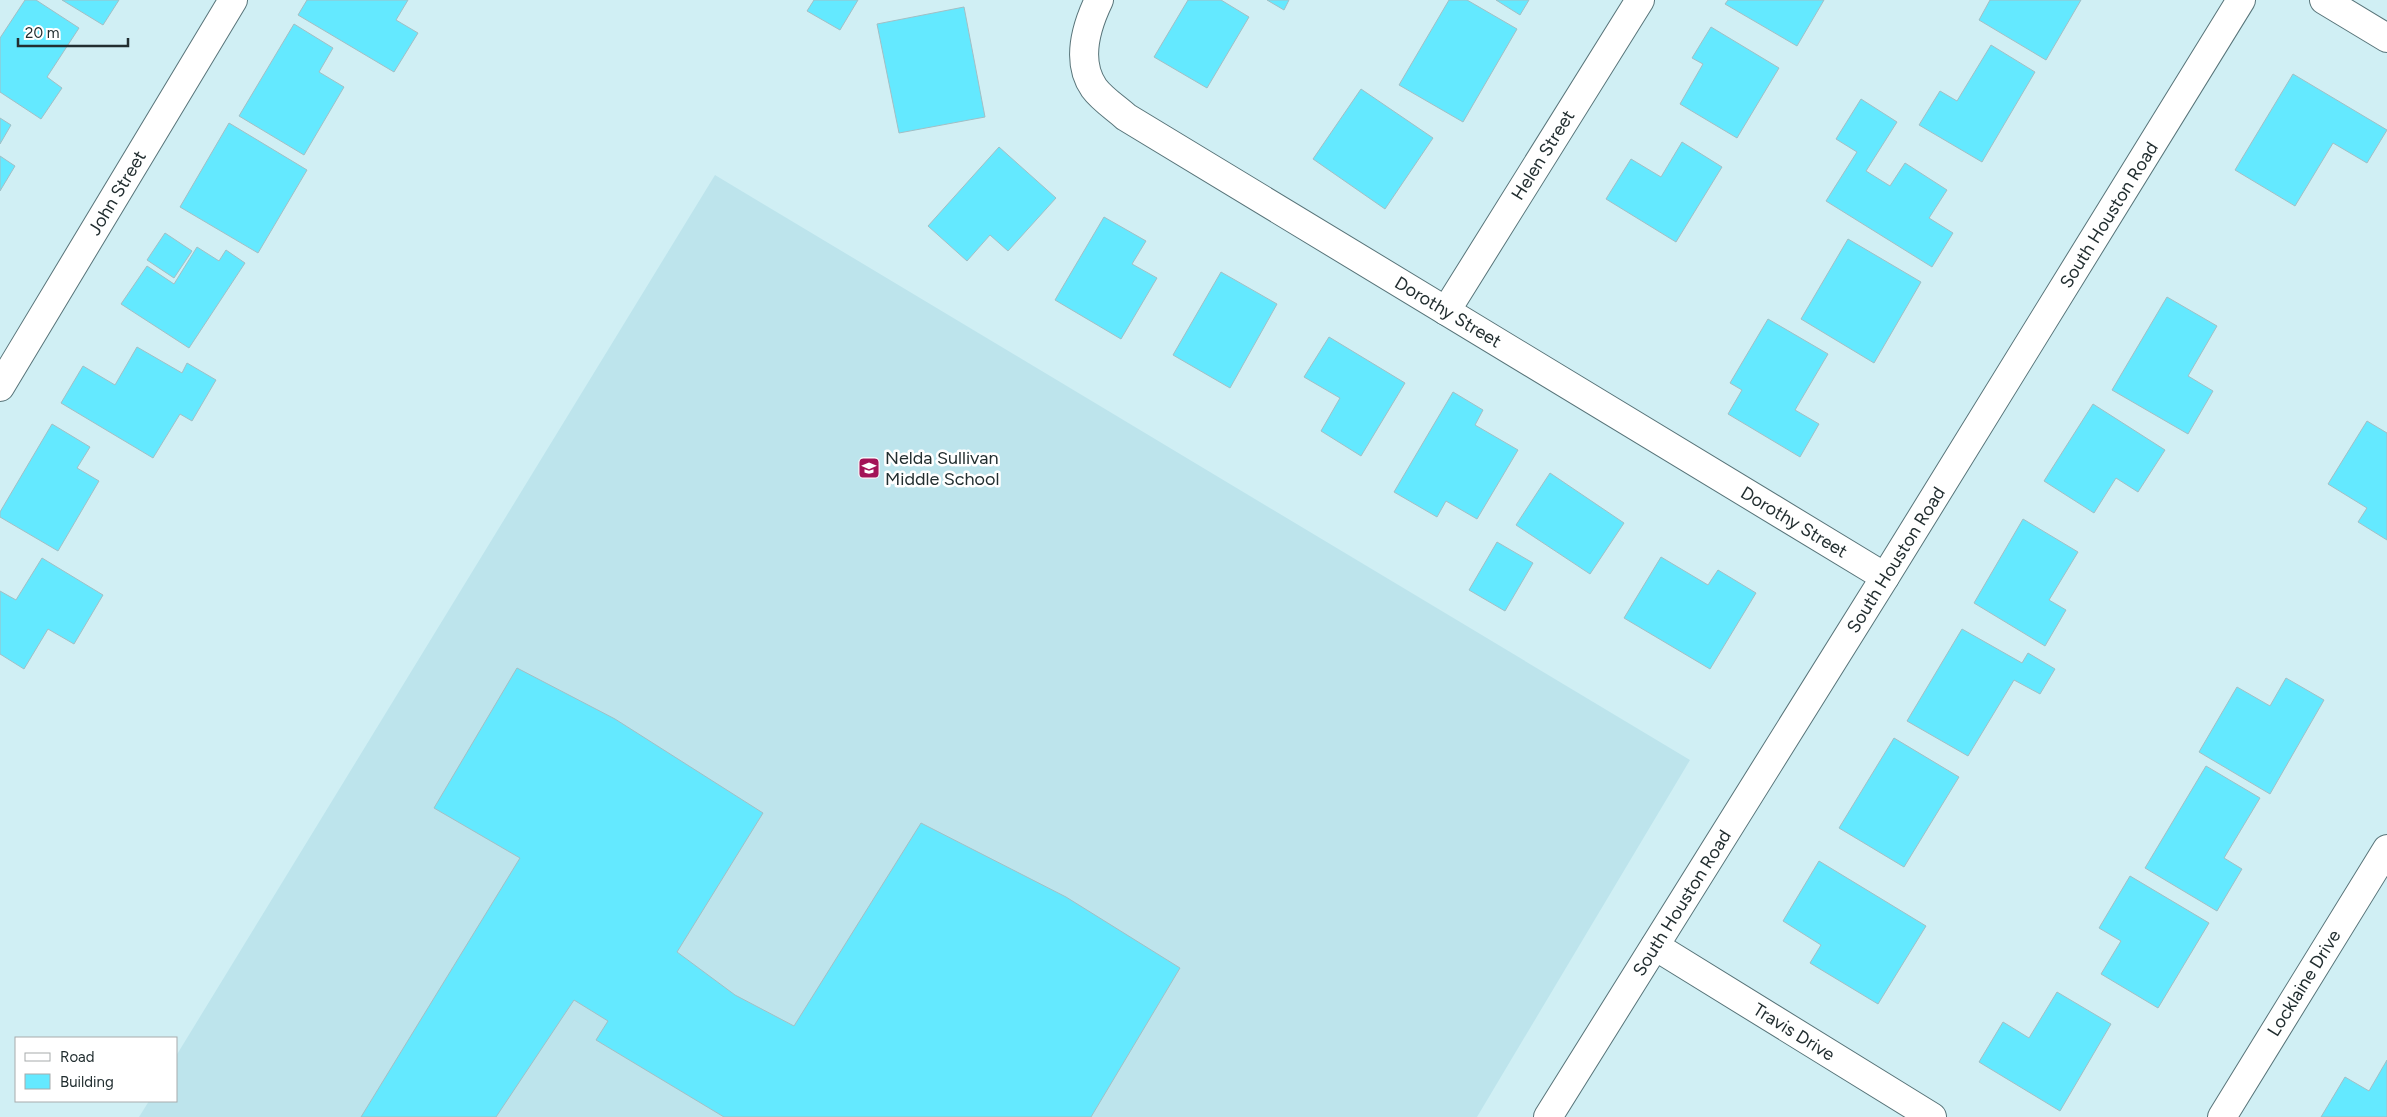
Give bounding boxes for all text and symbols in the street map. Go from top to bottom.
scale bar [18,15,128,47]
text: 20 m [25,24,59,42]
street label: Helen Street [1507,106,1579,204]
street label: South Houston Road [2055,138,2163,292]
street label: John Street [83,147,151,239]
street label: Dorothy Street [1391,272,1505,353]
place label: Nelda Sullivan Middle School [885,447,999,490]
school or university icon: Nelda Sullivan Middle School [857,456,881,480]
street label: Dorothy Street [1737,482,1851,563]
street label: South Houston Road [1842,483,1950,637]
street label: South Houston Road [1628,826,1736,980]
street label: Locklaine Drive [2262,925,2346,1040]
street label: Travis Drive [1749,998,1839,1066]
legend [15,1037,178,1102]
text: Road [60,1048,95,1066]
text: Building [60,1073,114,1091]

